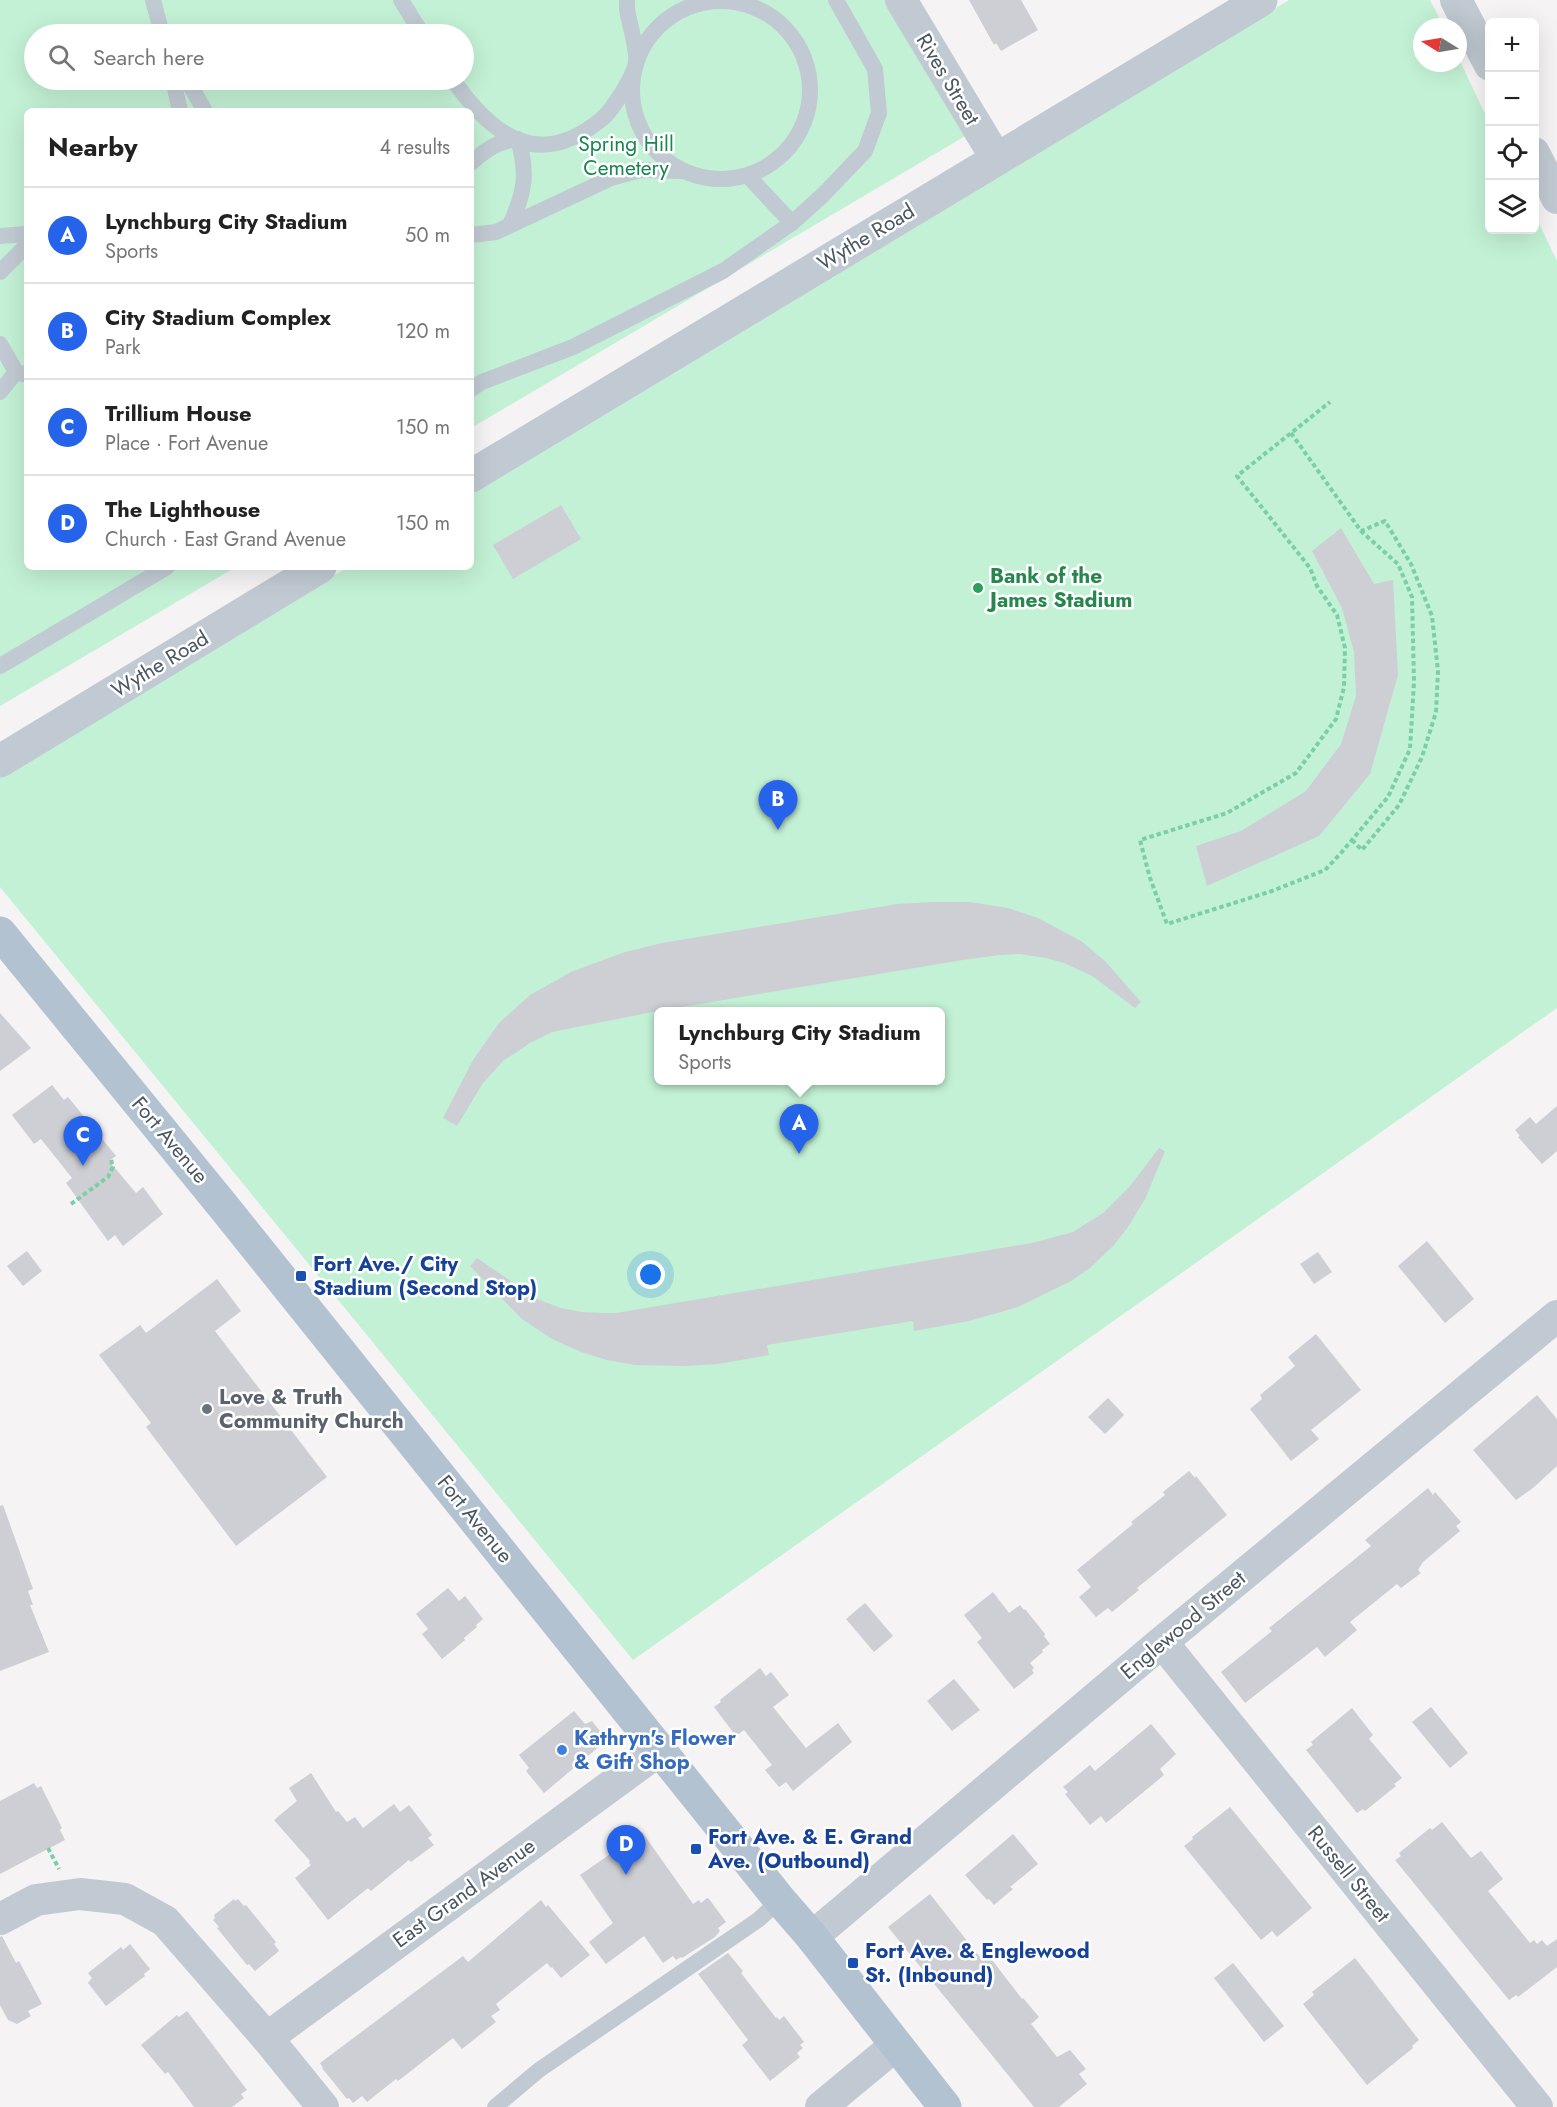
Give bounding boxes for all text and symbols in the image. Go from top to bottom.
north arrow [1413,18,1467,72]
map controls [1485,18,1539,234]
button: + [1485,18,1539,72]
search box [24,24,474,90]
street label: Rives Street [909,28,987,130]
icon: search [45,41,78,74]
text: Search here [93,41,204,73]
button: − [1485,72,1539,126]
button: locate [1485,126,1539,180]
text: Nearby [48,128,137,166]
park label: Spring Hill Cemetery [578,129,674,183]
text: 4 results [379,133,450,162]
button: layers [1485,180,1539,234]
street label: Wythe Road [812,196,920,278]
text: Lynchburg City Stadium [105,205,347,237]
text: A [60,221,75,250]
text: 50 m [405,221,450,250]
text: Sports [105,237,158,266]
text: City Stadium Complex [105,301,331,333]
text: B [61,317,74,346]
text: 120 m [396,317,450,346]
text: Park [105,333,141,362]
text: Trillium House [105,397,252,429]
text: C [60,413,75,442]
text: 150 m [396,413,450,442]
text: Place · Fort Avenue [105,429,268,458]
text: The Lighthouse [105,493,260,525]
text: D [60,509,75,538]
text: 150 m [396,509,450,538]
text: Church · East Grand Avenue [105,525,346,554]
place label: Bank of the James Stadium [986,561,1133,615]
marker: Bank of the James Stadium [971,581,985,595]
street label: Wythe Road [106,623,214,705]
pin: B [758,780,798,830]
popup [654,1007,945,1085]
text: Lynchburg City Stadium [678,1016,921,1048]
text: Sports [678,1048,731,1077]
street label: Fort Avenue [125,1090,215,1190]
pin: A [780,1104,818,1154]
pin: C [64,1116,103,1166]
place label: Fort Ave./ City Stadium (Second Stop) [313,1249,537,1303]
your location [636,1260,665,1289]
marker: Fort Ave./ City Stadium (Second Stop) [294,1269,308,1283]
place label: Love & Truth Community Church [219,1382,404,1436]
marker: Love & Truth Community Church [200,1402,214,1416]
street label: Fort Avenue [430,1469,520,1569]
street label: Englewood Street [1114,1564,1252,1686]
place label: Kathryn's Flower & Gift Shop [574,1723,737,1777]
marker: Kathryn's Flower & Gift Shop [555,1743,569,1757]
street label: Russell Street [1301,1819,1397,1929]
place label: Fort Ave. & E. Grand Ave. (Outbound) [707,1822,912,1876]
pin: D [606,1826,646,1875]
street label: East Grand Avenue [387,1831,542,1955]
marker: Fort Ave. & E. Grand Ave. (Outbound) [689,1842,703,1856]
place label: Fort Ave. & Englewood St. (Inbound) [865,1936,1090,1990]
marker: Fort Ave. & Englewood St. (Inbound) [846,1956,860,1970]

